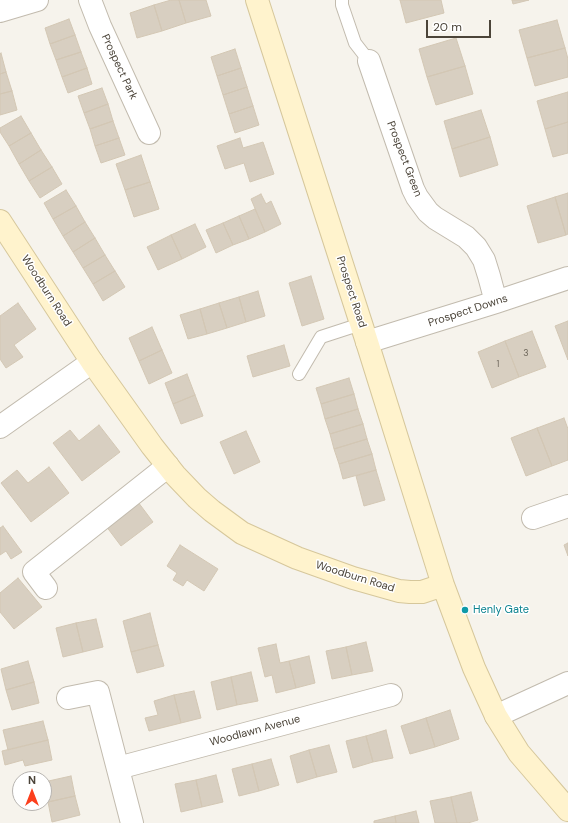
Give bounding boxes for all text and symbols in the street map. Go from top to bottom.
scale bar [428,12,493,38]
text: 20 m [433,19,462,35]
street label: Prospect Park [98,32,140,102]
street label: Prospect Green [384,119,424,199]
street label: Woodburn Road [18,253,74,329]
street label: Prospect Road [333,255,369,329]
street label: Prospect Downs [427,292,509,330]
house number: 3 [523,349,529,359]
house number: 1 [497,360,499,370]
street label: Woodburn Road [314,559,396,595]
place label: Henly Gate [473,603,529,617]
marker: Henly Gate [460,605,470,615]
street label: Woodlawn Avenue [208,713,302,749]
north arrow [12,771,52,811]
text: N [28,773,36,787]

